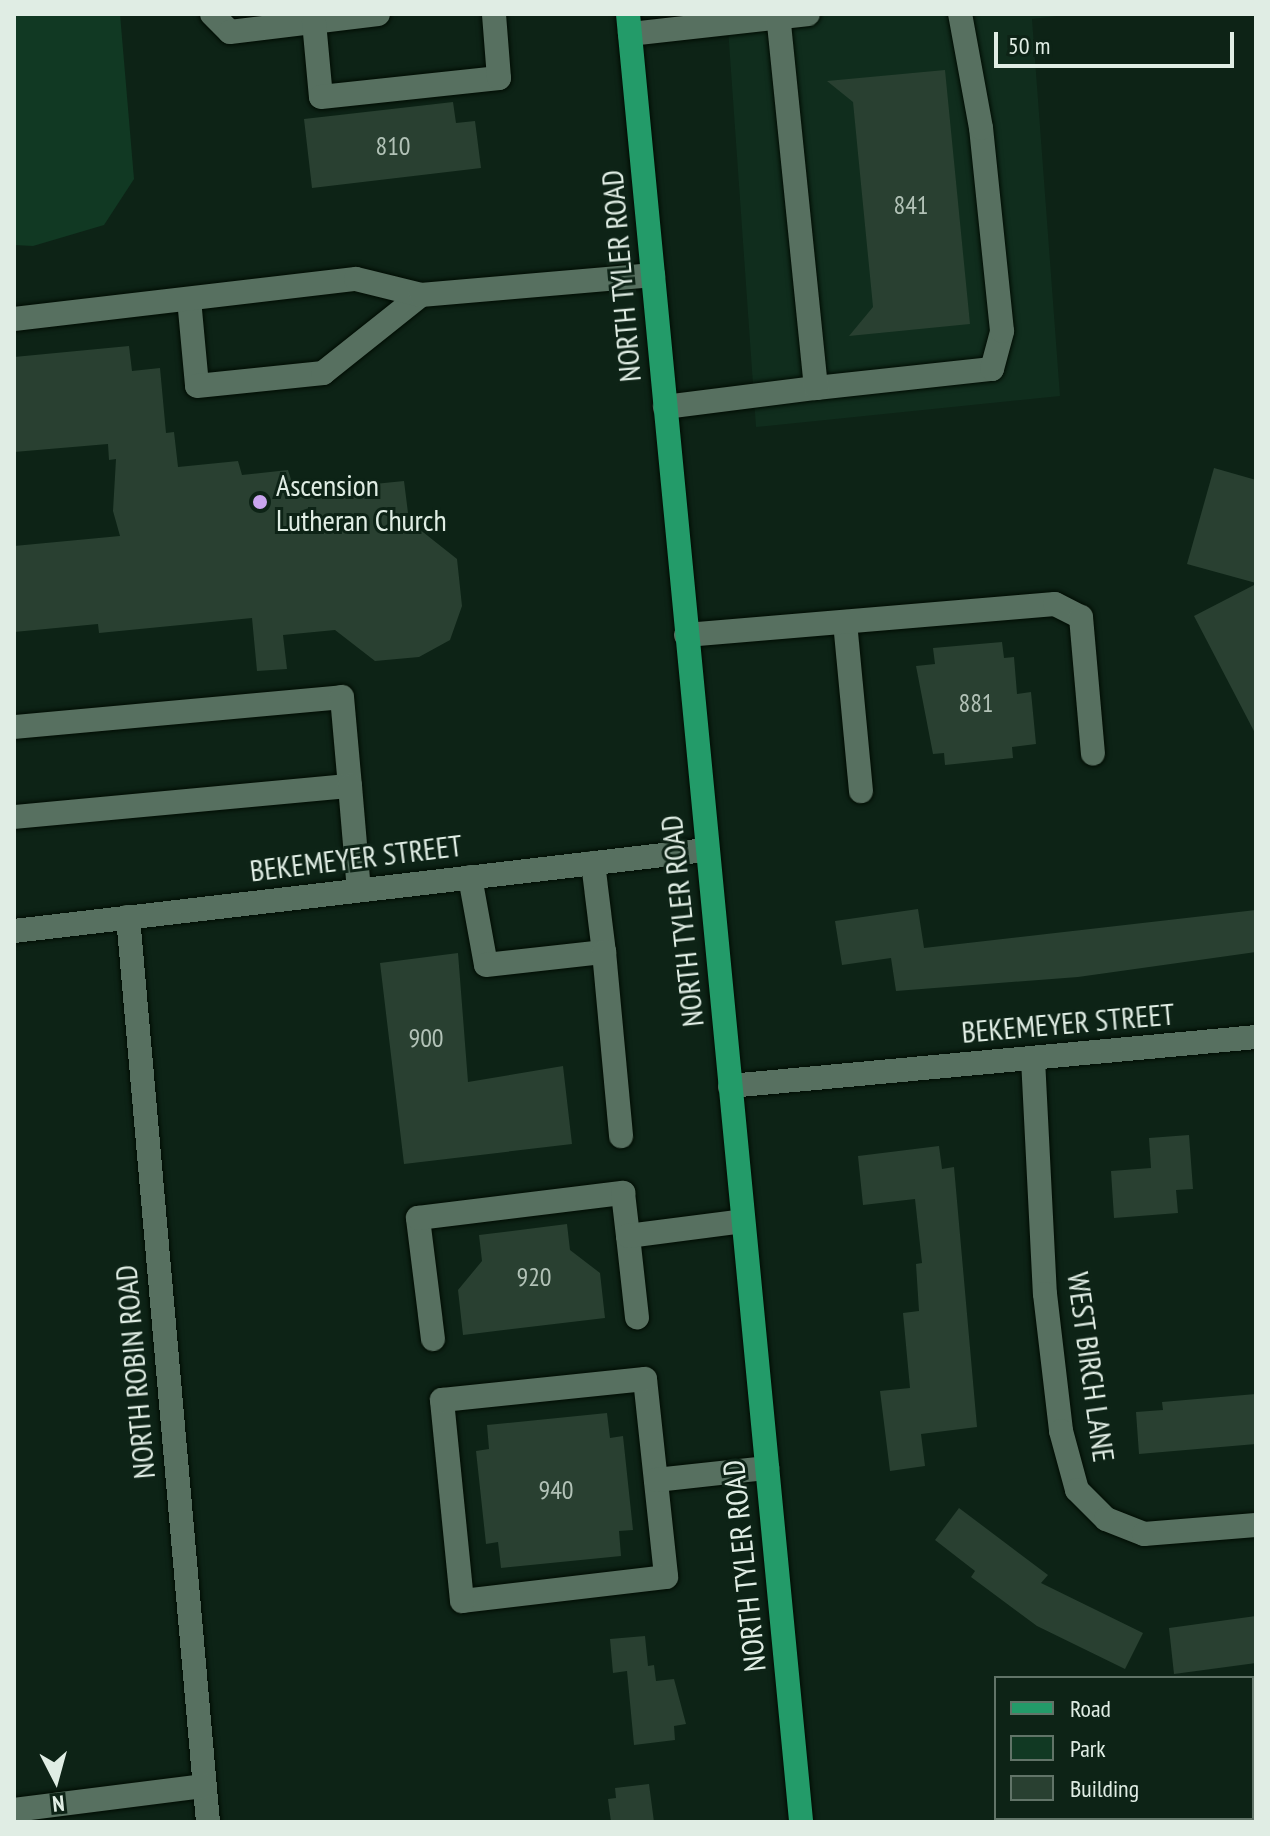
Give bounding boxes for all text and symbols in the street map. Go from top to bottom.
scale bar [998,16,1238,66]
text: 50 m [1008,30,1050,61]
house number: 810 [375,130,411,162]
street label: NORTH TYLER ROAD [594,168,648,384]
house number: 841 [893,189,929,221]
place label: Ascension Lutheran Church [276,467,447,538]
marker: Ascension Lutheran Church [251,493,269,511]
house number: 881 [958,687,994,719]
street label: NORTH TYLER ROAD [653,813,711,1029]
street label: BEKEMEYER STREET [248,827,464,889]
street label: BEKEMEYER STREET [960,996,1176,1050]
house number: 900 [408,1022,444,1054]
house number: 920 [516,1261,552,1293]
street label: NORTH ROBIN ROAD [108,1264,162,1480]
street label: WEST BIRCH LANE [1060,1269,1122,1465]
street label: NORTH TYLER ROAD [715,1458,773,1674]
house number: 940 [538,1474,574,1506]
legend [994,1676,1254,1820]
text: Road [1070,1693,1111,1724]
text: Park [1070,1733,1106,1764]
north arrow [16,1740,96,1820]
text: Building [1070,1773,1139,1804]
text: N [51,1789,66,1818]

